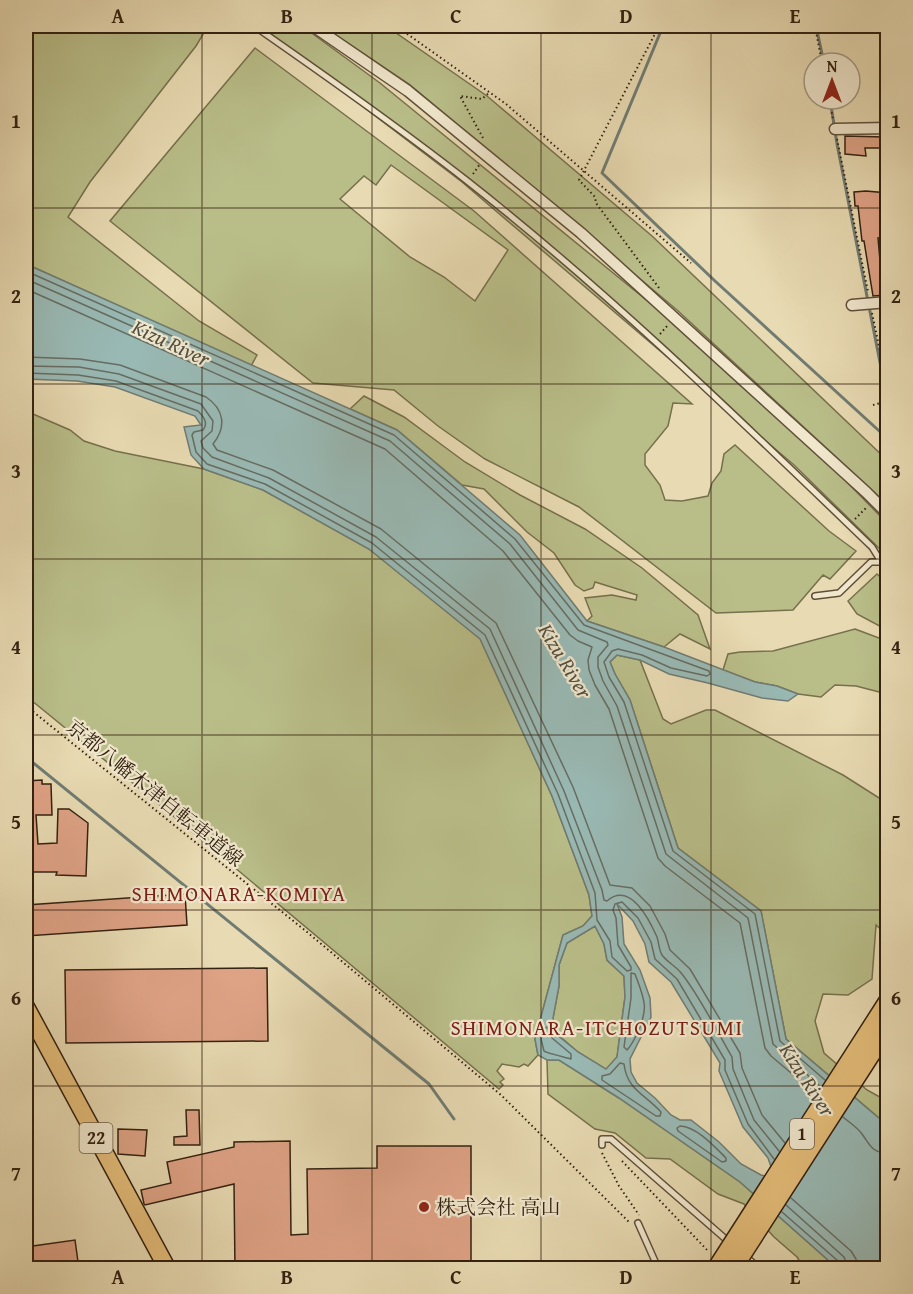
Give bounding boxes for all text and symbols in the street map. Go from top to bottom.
text: A [112,1,125,30]
text: B [281,1,293,30]
text: C [450,1,462,30]
text: D [619,1,633,30]
text: E [790,1,801,30]
north arrow [802,51,862,111]
text: N [827,54,838,78]
text: 1 [11,106,21,135]
text: 1 [891,106,901,135]
text: 2 [11,281,21,310]
text: 2 [891,281,901,310]
water label: Kizu River [126,311,216,374]
text: 3 [11,456,21,485]
text: 3 [891,456,901,485]
water label: Kizu River [530,617,601,705]
text: 4 [11,632,21,661]
text: 4 [891,632,901,661]
street label: 京都八幡木津自転車道線 [61,712,250,873]
text: 5 [11,807,21,836]
text: 5 [891,807,901,836]
district label: SHIMONARA-KOMIYA [131,878,347,909]
text: 6 [11,983,21,1012]
text: 6 [891,983,901,1012]
district label: SHIMONARA-ITCHOZUTSUMI [451,1012,743,1043]
water label: Kizu River [771,1036,843,1124]
road number: 1 [790,1119,814,1149]
road number: 22 [80,1123,112,1153]
text: 7 [11,1158,21,1187]
text: 7 [891,1158,901,1187]
place label: 株式会社 高山 [436,1192,560,1221]
marker: 株式会社 高山 [417,1200,431,1214]
text: A [112,1262,125,1291]
text: B [281,1262,293,1291]
text: C [450,1262,462,1291]
text: D [619,1262,633,1291]
text: E [790,1262,801,1291]

